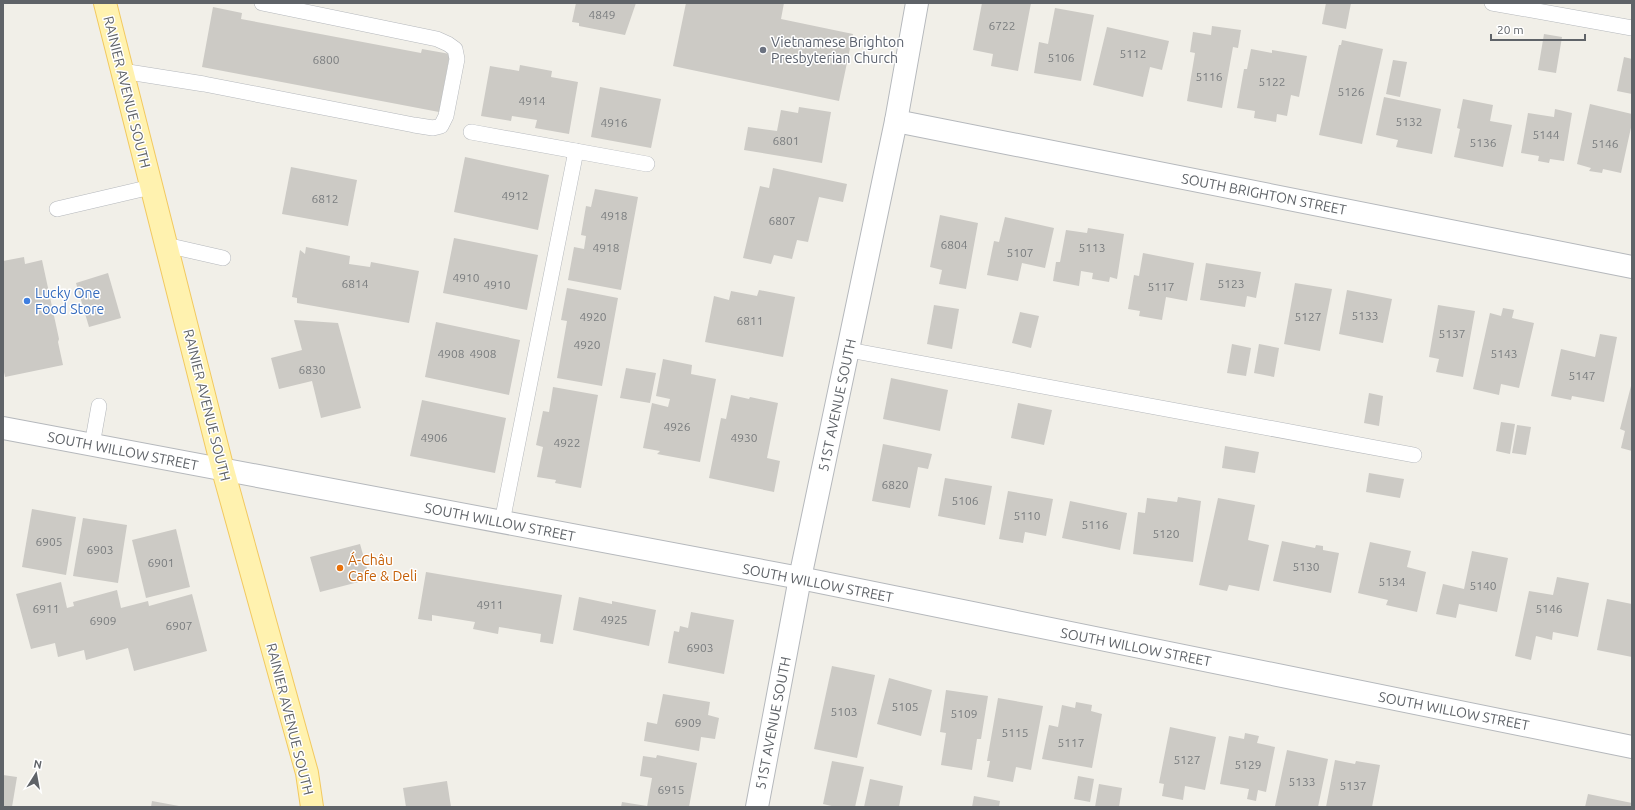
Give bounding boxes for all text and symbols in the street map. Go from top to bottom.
house number: 4849 [588,8,616,21]
street label: RAINIER AVENUE SOUTH [100,14,154,170]
scale bar [1491,16,1585,42]
house number: 6722 [988,19,1016,32]
text: 20 m [1497,23,1524,36]
place label: Vietnamese Brighton Presbyterian Church [771,34,904,66]
marker: Vietnamese Brighton Presbyterian Church [758,45,768,55]
house number: 5112 [1119,47,1147,60]
house number: 5106 [1047,51,1075,64]
house number: 6800 [312,53,340,66]
house number: 5116 [1195,70,1223,83]
house number: 5122 [1258,75,1286,88]
house number: 5126 [1337,85,1365,98]
house number: 4914 [518,94,546,107]
house number: 5132 [1395,115,1423,128]
house number: 4916 [600,116,628,129]
house number: 5144 [1532,128,1560,141]
house number: 6801 [772,134,800,147]
house number: 5136 [1469,136,1497,149]
house number: 5146 [1591,137,1619,150]
street label: SOUTH BRIGHTON STREET [1180,170,1348,218]
house number: 4912 [501,189,529,202]
house number: 6812 [311,192,339,205]
house number: 4918 [600,209,628,222]
house number: 6807 [768,214,796,227]
house number: 6804 [940,238,968,251]
house number: 4918 [592,241,620,254]
house number: 5113 [1078,241,1106,254]
house number: 5107 [1006,246,1034,259]
house number: 4910 [452,271,480,284]
house number: 6814 [341,277,369,290]
house number: 5123 [1217,277,1245,290]
house number: 4910 [483,278,511,291]
house number: 5117 [1147,280,1175,293]
place label: Lucky One Food Store [35,285,104,317]
marker: Lucky One Food Store [22,296,32,306]
house number: 5133 [1351,309,1379,322]
house number: 4920 [579,310,607,323]
house number: 5127 [1294,310,1322,323]
house number: 6811 [736,314,764,327]
street label: RAINIER AVENUE SOUTH [180,327,234,483]
house number: 5137 [1438,327,1466,340]
street label: 51ST AVENUE SOUTH [815,337,859,473]
house number: 4920 [573,338,601,351]
house number: 4908 [437,347,465,360]
house number: 4908 [469,347,497,360]
house number: 5143 [1490,347,1518,360]
house number: 6830 [298,363,326,376]
house number: 5147 [1568,369,1596,382]
house number: 4926 [663,420,691,433]
street label: SOUTH WILLOW STREET [46,429,200,474]
house number: 4906 [420,431,448,444]
house number: 4930 [730,431,758,444]
house number: 4922 [553,436,581,449]
house number: 6820 [881,478,909,491]
house number: 5106 [951,494,979,507]
street label: SOUTH WILLOW STREET [423,500,577,545]
house number: 5110 [1013,509,1041,522]
house number: 5116 [1081,518,1109,531]
house number: 5120 [1152,527,1180,540]
house number: 6905 [35,535,63,548]
house number: 6903 [86,543,114,556]
place label: Á-Châu Cafe & Deli [348,551,417,584]
house number: 6901 [147,556,175,569]
house number: 5130 [1292,560,1320,573]
street label: SOUTH WILLOW STREET [741,561,895,606]
marker: Á-Châu Cafe & Deli [335,563,345,573]
house number: 5134 [1378,575,1406,588]
house number: 5140 [1469,579,1497,592]
house number: 4911 [476,598,504,611]
house number: 6911 [32,602,60,615]
house number: 5146 [1535,602,1563,615]
house number: 4925 [600,613,628,626]
house number: 6909 [89,614,117,627]
house number: 6907 [165,619,193,632]
street label: SOUTH WILLOW STREET [1059,625,1213,670]
street label: RAINIER AVENUE SOUTH [263,641,317,797]
house number: 6903 [686,641,714,654]
street label: 51ST AVENUE SOUTH [752,655,794,791]
street label: SOUTH WILLOW STREET [1377,689,1531,734]
house number: 5105 [891,700,919,713]
house number: 5103 [830,705,858,718]
house number: 5109 [950,707,978,720]
house number: 6909 [674,716,702,729]
house number: 5115 [1001,726,1029,739]
house number: 5117 [1057,736,1085,749]
house number: 5127 [1173,753,1201,766]
north arrow [16,754,56,794]
text: N [33,758,43,771]
house number: 5129 [1234,758,1262,771]
house number: 5133 [1288,775,1316,788]
house number: 5137 [1339,779,1367,792]
house number: 6915 [657,783,685,796]

